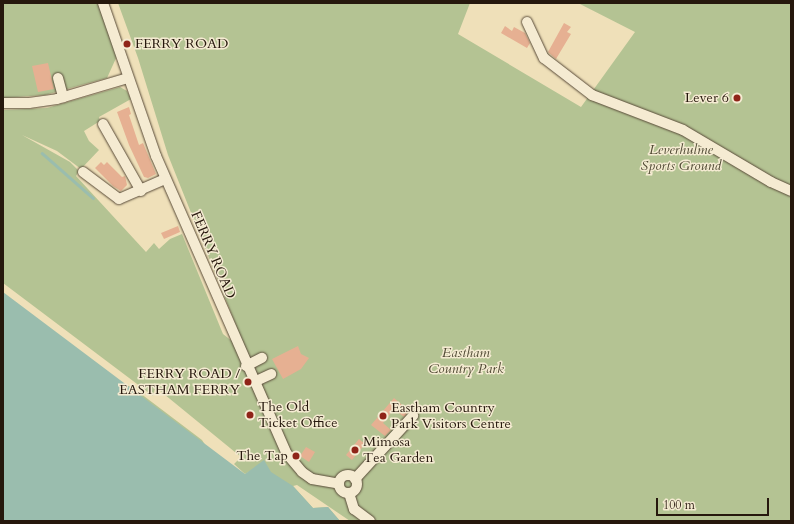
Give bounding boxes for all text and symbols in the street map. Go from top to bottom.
place label: FERRY ROAD [135,36,228,52]
marker: FERRY ROAD [122,39,132,49]
place label: Lever 6 [685,90,729,106]
marker: Lever 6 [732,93,742,103]
park label: Leverhulme Sports Ground [641,142,721,174]
street label: FERRY ROAD [187,209,239,301]
park label: Eastham Country Park [428,345,504,378]
place label: FERRY ROAD / EASTHAM FERRY [119,366,240,398]
marker: FERRY ROAD / EASTHAM FERRY [243,377,253,387]
place label: The Old Ticket Office [258,399,338,432]
place label: Eastham Country Park Visitors Centre [391,400,511,432]
marker: The Old Ticket Office [245,410,255,420]
marker: Eastham Country Park Visitors Centre [378,411,388,421]
place label: Mimosa Tea Garden [363,434,433,466]
marker: Mimosa Tea Garden [350,445,360,455]
place label: The Tap [236,448,288,464]
marker: The Tap [291,451,301,461]
scale bar [658,490,771,516]
text: 100 m [663,497,695,513]

